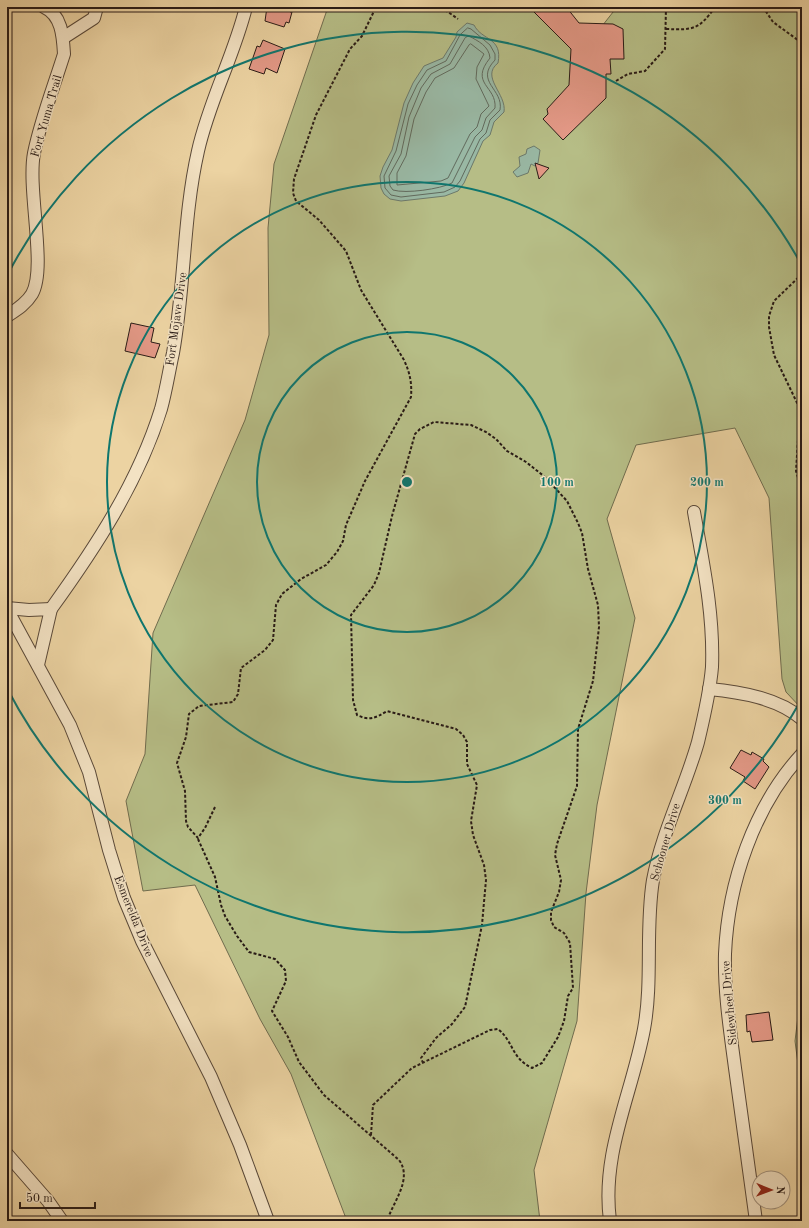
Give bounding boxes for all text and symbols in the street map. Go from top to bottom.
street label: Fort Yuma Trail [29,74,64,159]
street label: Fort Mojave Drive [164,271,190,367]
centre of rings [400,475,414,489]
text: 100 m [540,477,574,489]
text: 200 m [690,477,724,489]
text: 300 m [708,795,742,807]
street label: Schooner Drive [649,802,683,882]
street label: Esmerelda Drive [111,874,155,959]
street label: Sidewheel Drive [720,960,740,1046]
north arrow [751,1170,791,1210]
scale bar [20,1184,95,1210]
text: N [774,1186,785,1195]
text: 50 m [26,1192,53,1205]

